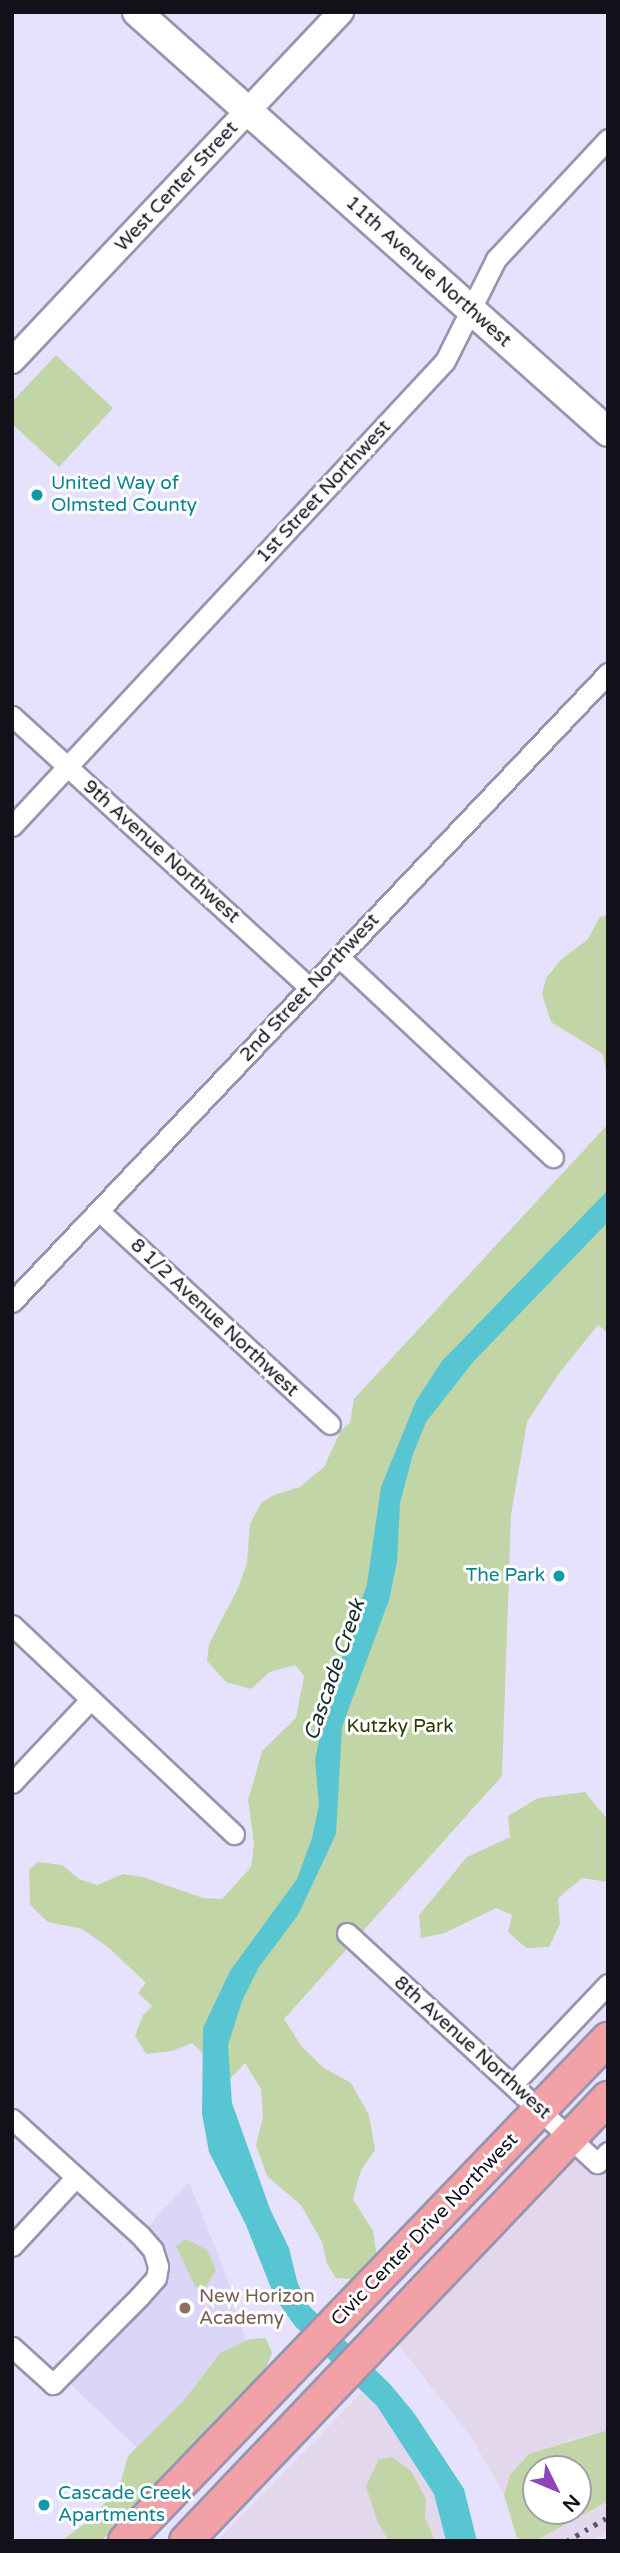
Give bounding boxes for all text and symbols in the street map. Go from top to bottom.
street label: West Center Street [111,117,243,257]
street label: 11th Avenue Northwest [340,192,516,352]
street label: 1st Street Northwest [252,416,396,568]
place label: United Way of Olmsted County [51,473,197,517]
marker: United Way of Olmsted County [29,487,45,503]
street label: 9th Avenue Northwest [78,776,244,928]
street label: 2nd Street Northwest [235,909,385,1067]
street label: 8 1/2 Avenue Northwest [125,1234,303,1402]
place label: The Park [466,1565,545,1587]
marker: The Park [551,1568,567,1584]
water label: Cascade Creek [299,1596,371,1744]
park label: Kutzky Park [346,1716,454,1738]
street label: 8th Avenue Northwest [389,1972,555,2124]
street label: Civic Center Drive Northwest [327,2129,523,2331]
place label: New Horizon Academy [199,2286,315,2330]
marker: New Horizon Academy [177,2300,193,2316]
north arrow [522,2455,592,2525]
place label: Cascade Creek Apartments [58,2483,191,2527]
text: N [558,2490,584,2516]
marker: Cascade Creek Apartments [36,2497,52,2513]

